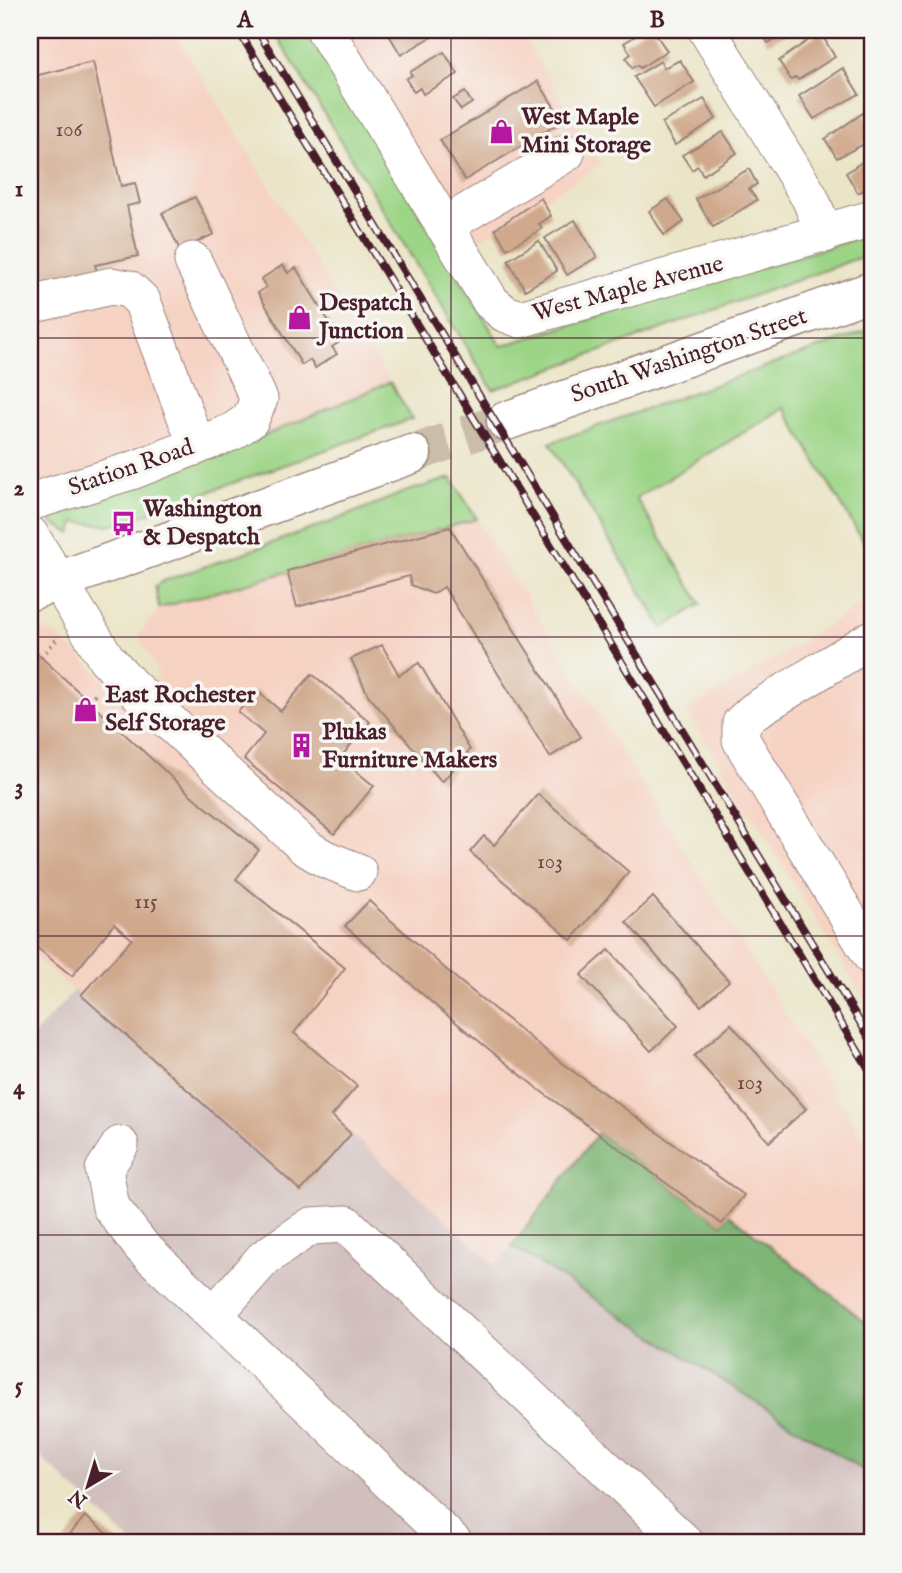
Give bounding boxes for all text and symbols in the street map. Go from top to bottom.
text: A [236,6,254,35]
text: B [649,6,665,35]
place label: West Maple Mini Storage [520,102,651,161]
house number: 106 [56,117,84,144]
shop icon: West Maple Mini Storage [487,117,515,145]
text: 1 [15,175,23,204]
street label: West Maple Avenue [529,249,727,329]
place label: Despatch Junction [316,288,413,347]
street label: South Washington Street [567,301,811,411]
shop icon: Despatch Junction [285,303,313,331]
street label: Station Road [64,432,198,504]
text: 2 [14,474,25,503]
place label: Washington & Despatch [142,494,262,553]
bus stop icon: Washington & Despatch [109,509,137,537]
place label: East Rochester Self Storage [105,680,256,739]
shop icon: East Rochester Self Storage [71,695,99,723]
place label: Plukas Furniture Makers [322,717,498,776]
building icon: Plukas Furniture Makers [288,732,316,760]
text: 3 [15,773,23,802]
house number: 103 [537,849,563,876]
house number: 115 [134,889,158,916]
house number: 103 [737,1070,763,1097]
text: 4 [13,1073,25,1102]
text: 5 [15,1372,24,1401]
north arrow [52,1450,122,1520]
text: N [64,1483,93,1513]

